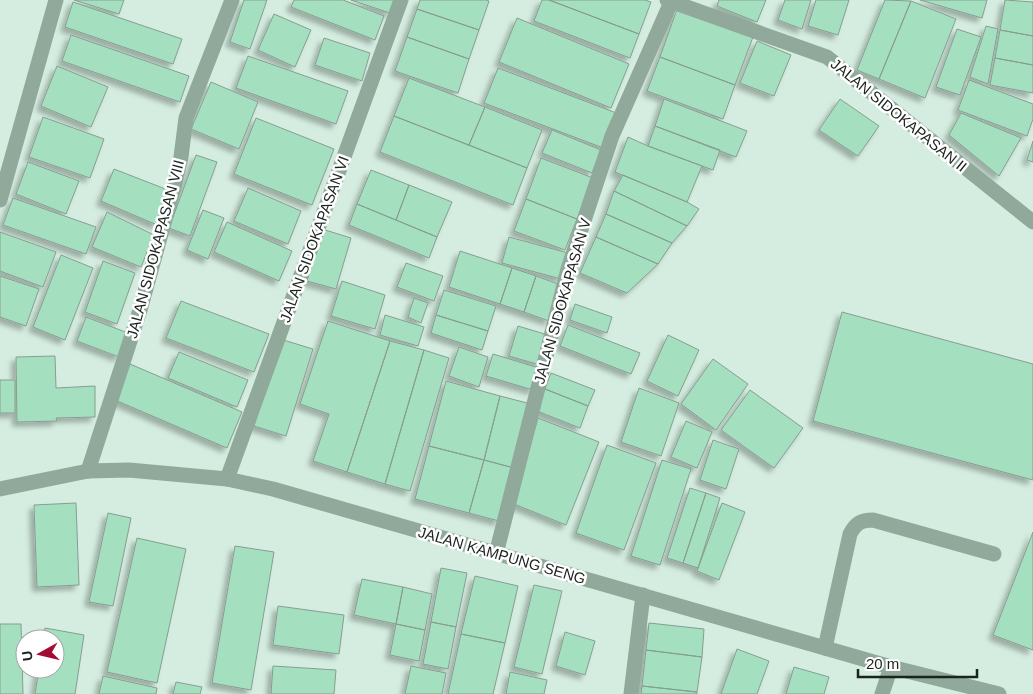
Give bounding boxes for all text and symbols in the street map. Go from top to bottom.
street label: JALAN SIDOKAPASAN II [828,55,970,175]
street label: JALAN SIDOKAPASAN VI [276,154,352,324]
street label: JALAN SIDOKAPASAN VIII [123,158,187,340]
street label: JALAN SIDOKAPASAN V [530,216,594,386]
street label: JALAN KAMPUNG SENG [416,523,588,587]
north arrow [15,629,65,679]
scale bar [858,646,977,678]
text: U [18,650,36,662]
text: 20 m [866,655,899,672]

